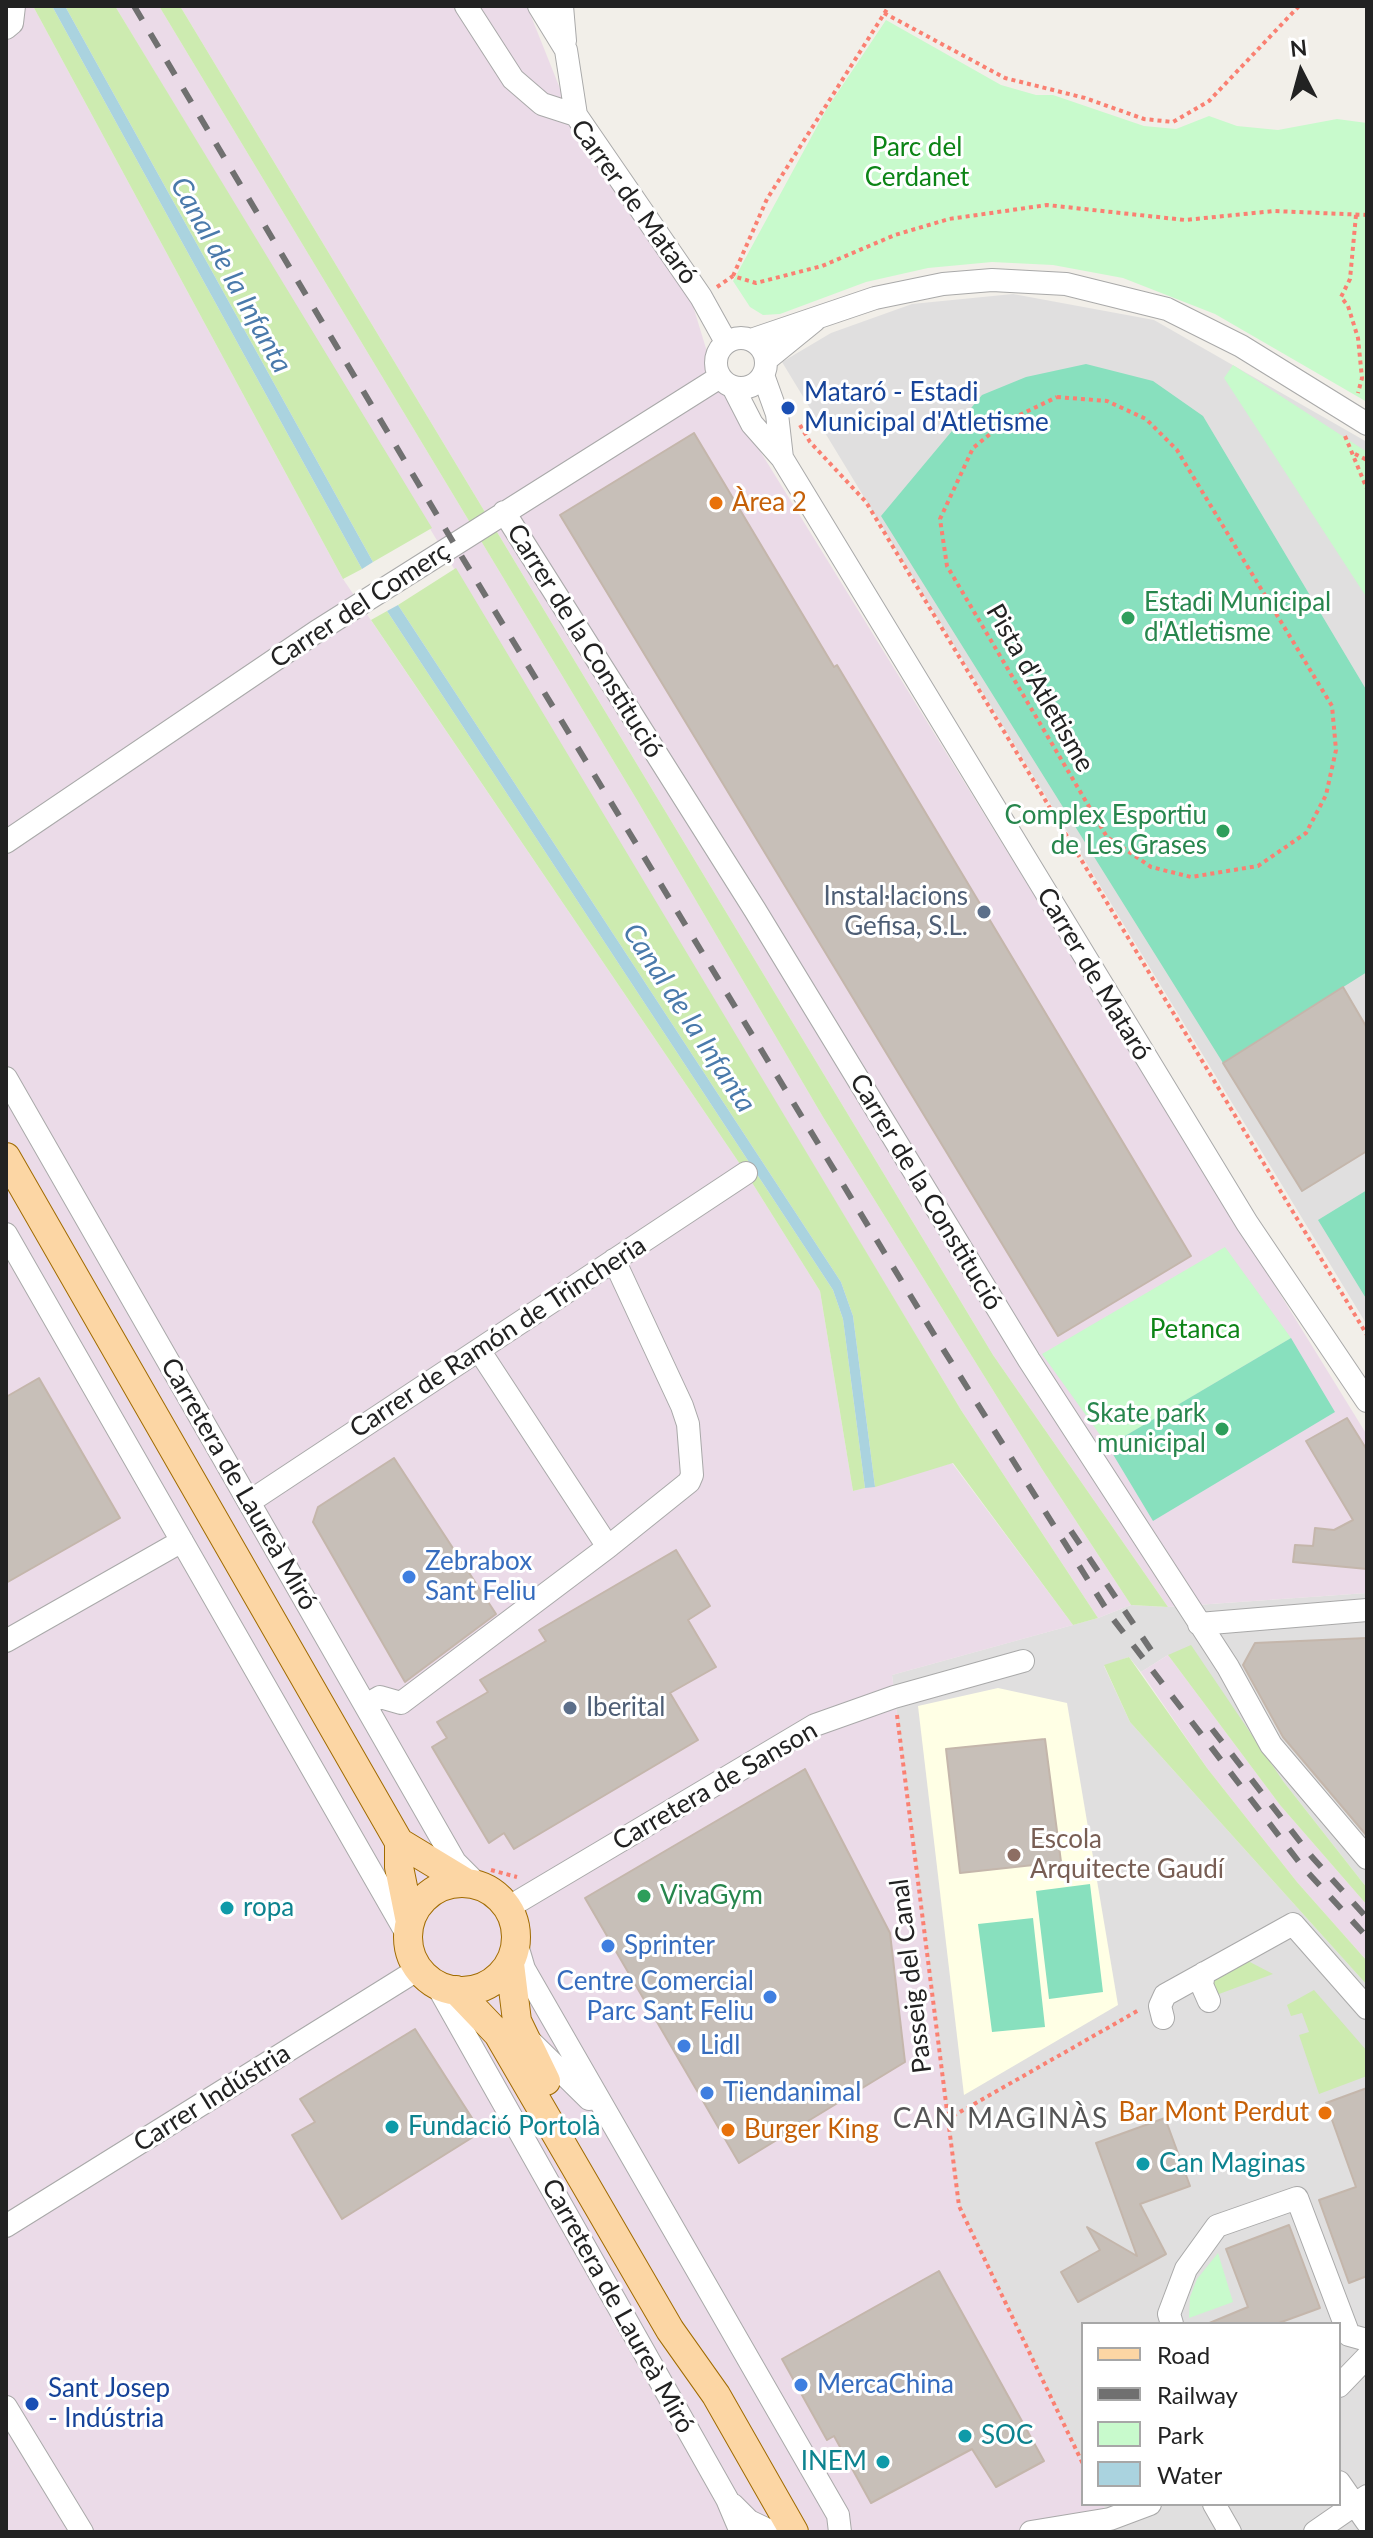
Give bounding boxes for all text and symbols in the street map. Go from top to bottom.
north arrow [1261,32,1341,112]
text: N [1289,33,1308,62]
street label: Carrer de Mataró [564,114,704,290]
park label: Parc del Cerdanet [865,132,969,194]
water label: Canal de la Infanta [163,171,299,379]
place label: Mataró - Estadi Municipal d'Atletisme [804,377,1049,438]
marker: Mataró - Estadi Municipal d'Atletisme [779,399,797,417]
place label: Àrea 2 [732,487,807,519]
marker: Àrea 2 [707,494,725,512]
street label: Carrer de la Constitució [500,518,670,764]
street label: Carrer del Comerç [264,535,456,675]
place label: Estadi Municipal d'Atletisme [1144,587,1331,648]
street label: Pista d'Atletisme [979,599,1101,777]
marker: Estadi Municipal d'Atletisme [1119,609,1137,627]
place label: Complex Esportiu de Les Grases [1005,800,1207,862]
marker: Complex Esportiu de Les Grases [1214,822,1232,840]
place label: Instal·lacions Gefisa, S.L. [823,881,968,942]
street label: Carrer de Mataró [1030,882,1158,1066]
marker: Instal·lacions Gefisa, S.L. [975,903,993,921]
water label: Canal de la Infanta [615,917,763,1119]
street label: Carrer de la Constitució [843,1068,1009,1316]
street label: Carrer de Ramón de Trincheria [344,1230,652,1444]
park label: Petanca [1150,1314,1240,1346]
street label: Carretera de Laureà Miró [154,1352,324,1616]
place label: Skate park municipal [1086,1398,1206,1460]
marker: Skate park municipal [1213,1420,1231,1438]
place label: Zebrabox Sant Feliu [425,1546,536,1608]
marker: Zebrabox Sant Feliu [400,1568,418,1586]
place label: Iberital [586,1692,665,1724]
marker: Iberital [561,1699,579,1717]
street label: Carretera de Sanson [607,1715,823,1857]
place label: Escola Arquitecte Gaudí [1030,1824,1224,1886]
marker: Escola Arquitecte Gaudí [1005,1846,1023,1864]
street label: Passeig del Canal [884,1877,938,2075]
place label: VivaGym [660,1880,763,1912]
marker: VivaGym [635,1887,653,1905]
place label: ropa [243,1892,294,1924]
marker: ropa [218,1899,236,1917]
place label: Sprinter [624,1930,715,1962]
marker: Sprinter [599,1937,617,1955]
place label: Centre Comercial Parc Sant Feliu [557,1966,754,2028]
marker: Centre Comercial Parc Sant Feliu [761,1988,779,2006]
place label: Lidl [700,2030,740,2062]
marker: Lidl [675,2037,693,2055]
street label: Carrer Indústria [128,2038,296,2158]
place label: Tiendanimal [723,2077,861,2109]
marker: Tiendanimal [698,2084,716,2102]
place label: Bar Mont Perdut [1119,2097,1309,2129]
district label: CAN MAGINÀS [893,2102,1109,2136]
marker: Bar Mont Perdut [1316,2104,1334,2122]
place label: Fundació Portolà [408,2111,600,2143]
place label: Burger King [744,2114,879,2146]
marker: Fundació Portolà [383,2118,401,2136]
marker: Burger King [719,2121,737,2139]
place label: Can Maginas [1159,2148,1306,2180]
marker: Can Maginas [1134,2155,1152,2173]
street label: Carretera de Laureà Miró [535,2173,701,2439]
legend [1081,2322,1341,2506]
text: Road [1157,2340,1210,2369]
place label: MercaChina [817,2369,954,2401]
place label: Sant Josep - Indústria [48,2373,170,2434]
marker: MercaChina [792,2376,810,2394]
text: Railway [1157,2380,1238,2409]
marker: Sant Josep - Indústria [23,2395,41,2413]
place label: SOC [981,2420,1033,2452]
text: Park [1157,2420,1204,2449]
marker: SOC [956,2427,974,2445]
place label: INEM [801,2446,867,2478]
marker: INEM [874,2453,892,2471]
text: Water [1157,2460,1222,2489]

